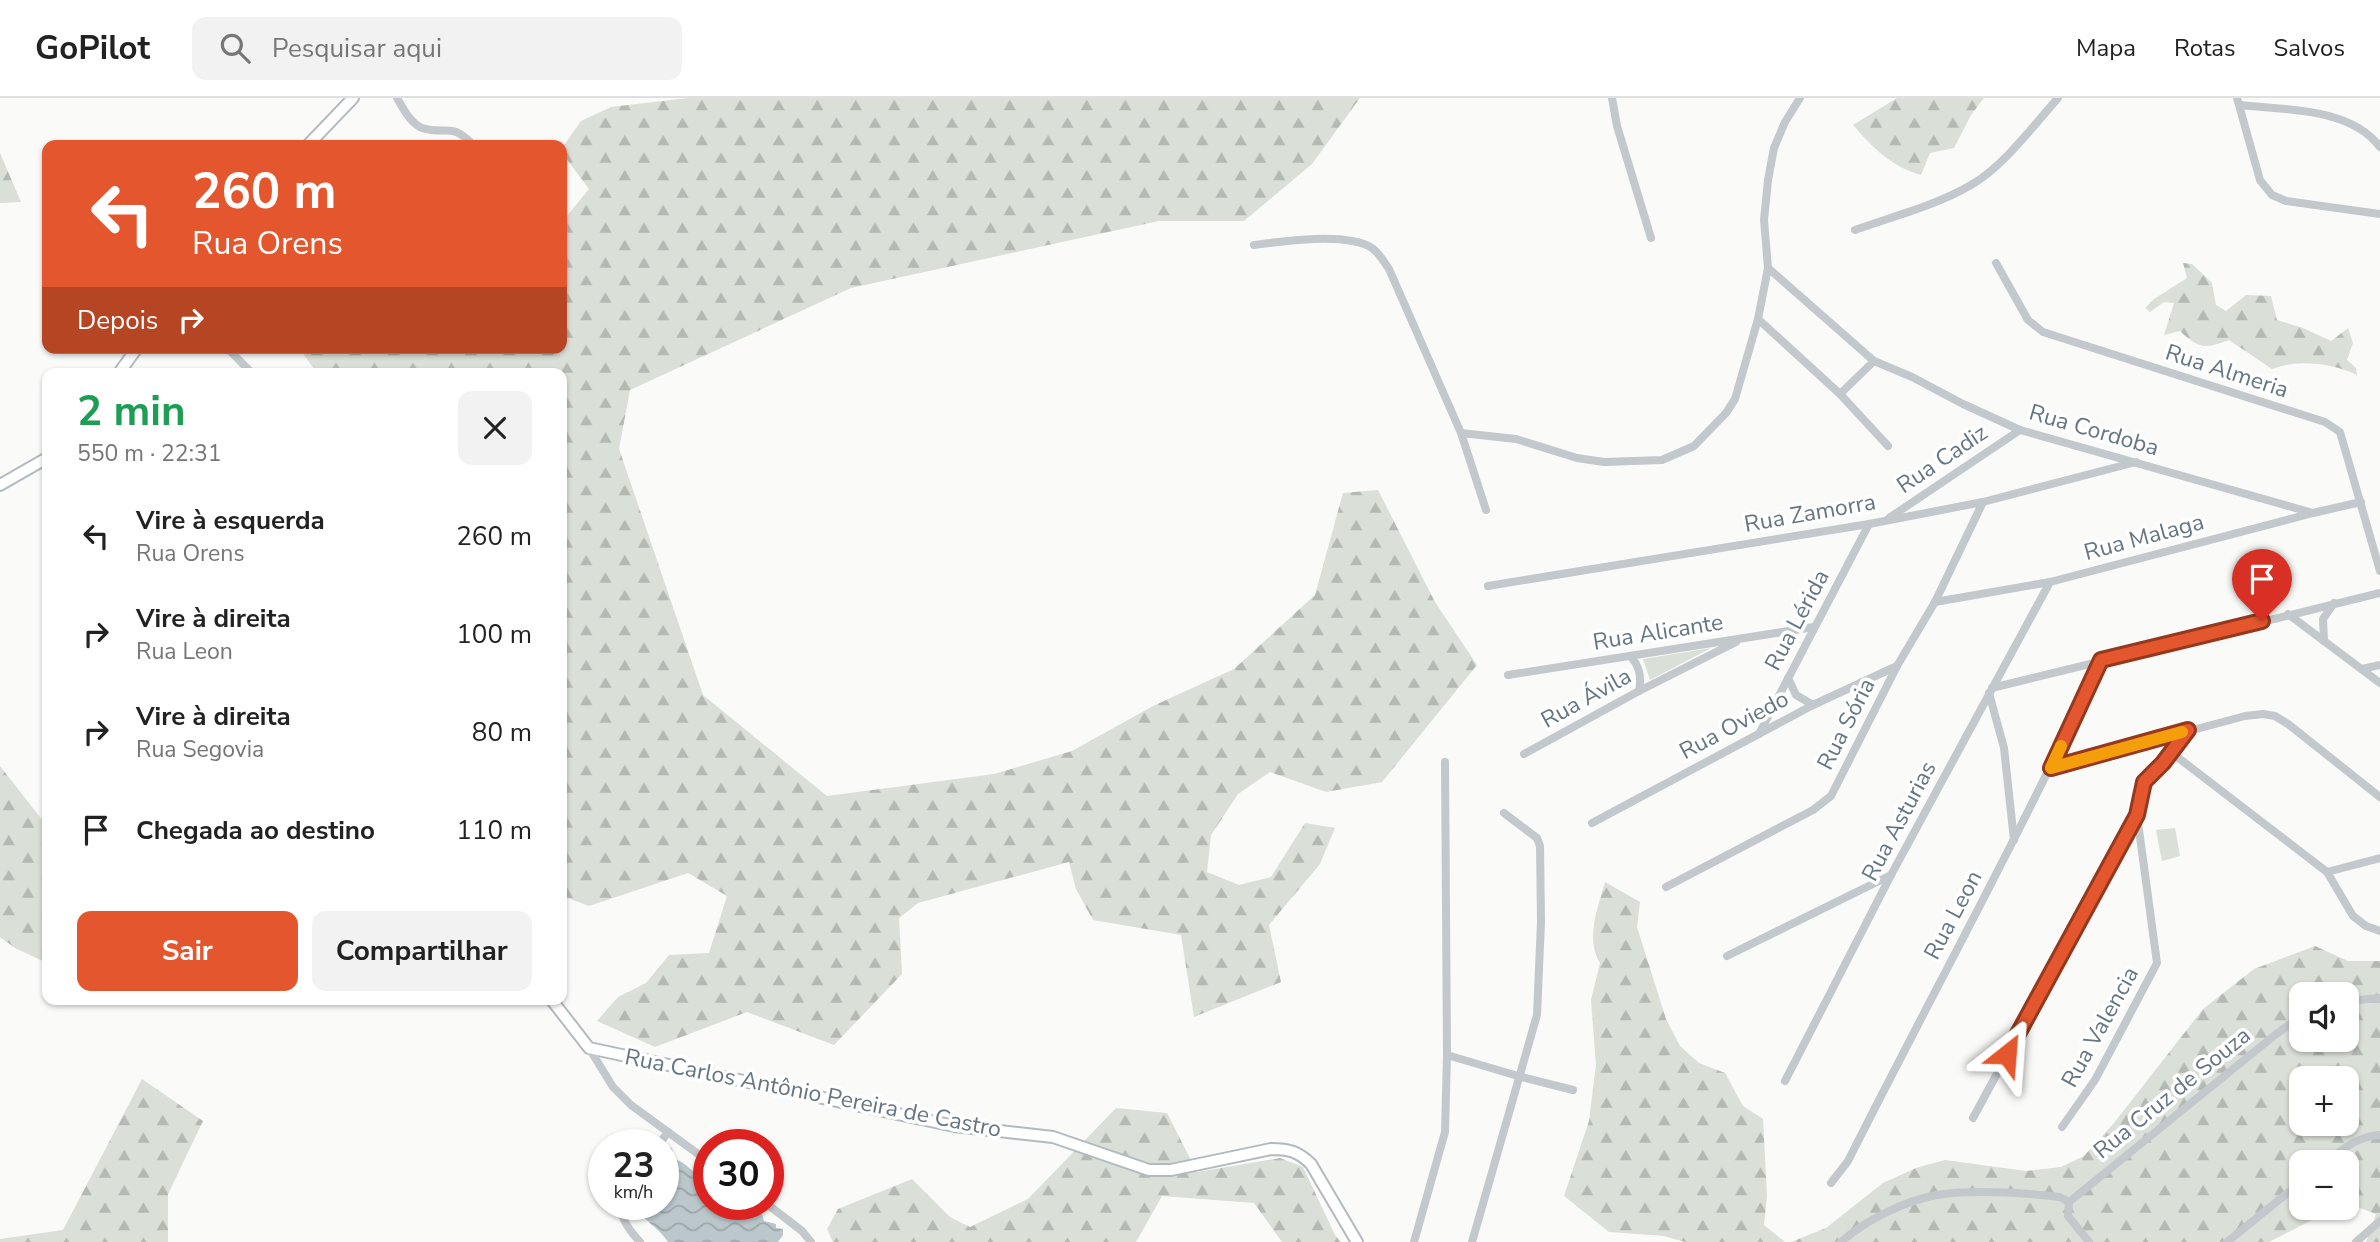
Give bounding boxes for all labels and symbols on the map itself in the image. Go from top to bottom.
street label: Rua Almeria [2162,337,2292,405]
street label: Rua Cordoba [2025,397,2163,463]
street label: Rua Cadiz [1891,417,1993,501]
street label: Rua Zamorra [1742,486,1878,540]
street label: Rua Malaga [2081,506,2207,568]
pin [2232,549,2292,621]
street label: Rua Lérida [1757,564,1837,676]
street label: Rua Alicante [1591,606,1725,658]
street label: Rua Ávila [1535,661,1637,735]
street label: Rua Sória [1810,673,1882,775]
street label: Rua Oviedo [1674,683,1794,767]
street label: Rua Asturias [1854,756,1944,886]
street label: Rua Leon [1917,865,1989,965]
street label: Rua Valencia [2054,961,2146,1093]
position arrow [1970,1017,2044,1091]
street label: Rua Cruz de Souza [2087,1020,2257,1166]
street label: Rua Carlos Antônio Pereira de Castro [622,1041,1004,1145]
speed limit sign: 30 [693,1129,784,1220]

